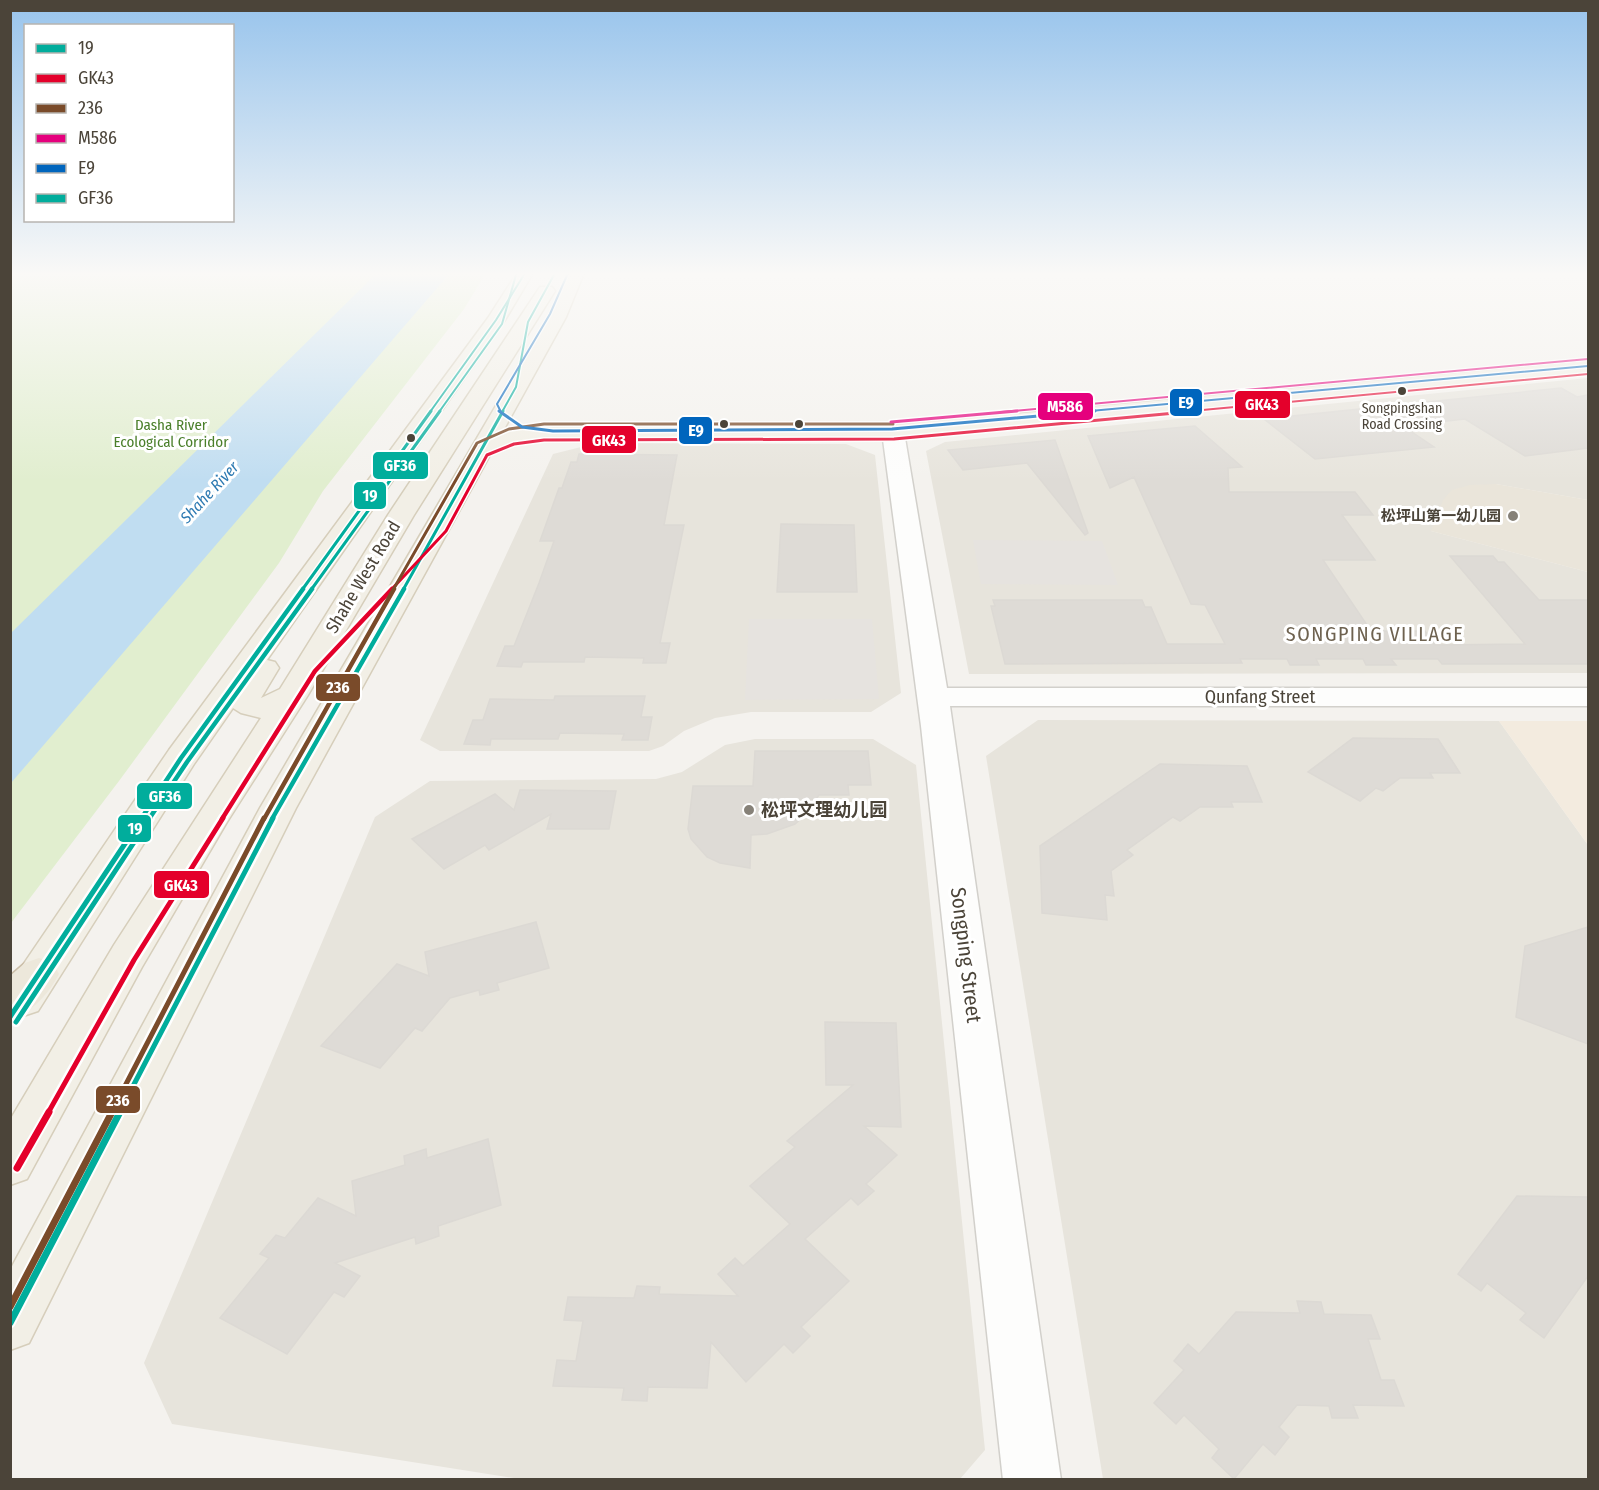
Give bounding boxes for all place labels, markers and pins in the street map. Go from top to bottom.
marker: Songpingshan Road Crossing [1396,385,1408,397]
place label: Songpingshan Road Crossing [1362,400,1443,433]
unlabelled marker [718,418,730,430]
unlabelled marker [793,418,805,430]
unlabelled marker [405,432,417,444]
place label: 松坪山第一幼儿园 [1381,507,1501,525]
marker: 松坪山第一幼儿园 [1506,509,1520,523]
place label: 松坪文理幼儿园 [761,799,887,821]
marker: 松坪文理幼儿园 [742,803,756,817]

